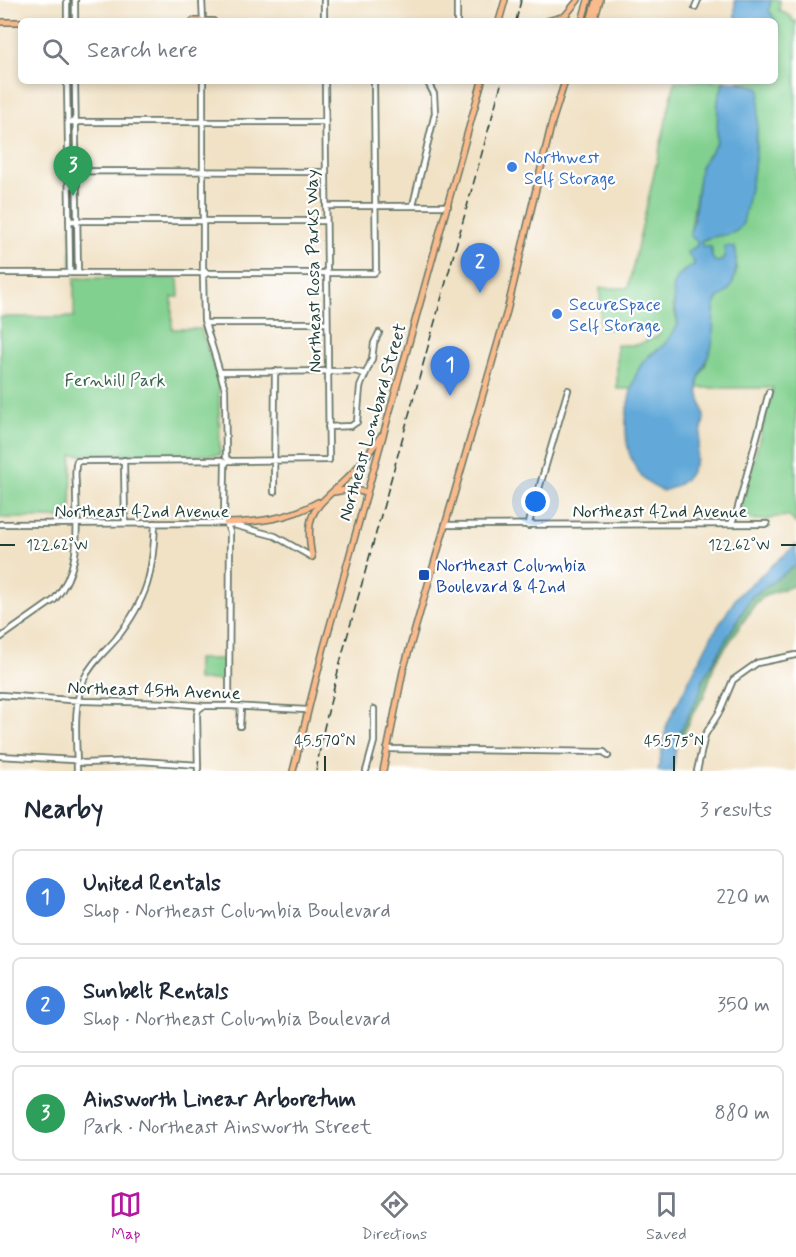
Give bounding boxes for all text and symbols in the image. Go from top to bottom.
search box [18,18,778,84]
icon: search [39,35,72,68]
text: Search here [87,37,198,65]
pin: 3 [54,146,92,196]
place label: Northwest Self Storage [524,146,616,191]
marker: Northwest Self Storage [505,160,519,174]
street label: Northeast Rosa Parks Way [300,169,328,373]
pin: 2 [460,244,500,293]
place label: SecureSpace Self Storage [569,293,661,338]
marker: SecureSpace Self Storage [550,307,564,321]
street label: Northeast Lombard Street [333,321,413,524]
pin: 1 [430,346,470,396]
park label: Fernhill Park [64,369,166,393]
your location [521,487,550,516]
street label: Northeast 42nd Avenue [55,500,230,524]
street label: Northeast 42nd Avenue [573,500,748,524]
text: 122.62°W [26,536,88,556]
text: 122.62°W [708,536,770,556]
place label: Northeast Columbia Boulevard & 42nd [436,554,587,599]
marker: Northeast Columbia Boulevard & 42nd [417,568,431,582]
street label: Northeast 45th Avenue [67,676,241,706]
text: 45.570°N [295,732,355,752]
text: 45.575°N [644,732,704,752]
text: Nearby [24,793,103,827]
text: 3 results [700,797,772,824]
text: United Rentals [83,870,221,898]
text: 1 [41,884,50,911]
text: 220 m [716,884,770,911]
text: Shop · Northeast Columbia Boulevard [83,898,391,925]
text: Sunbelt Rentals [83,978,228,1006]
text: 2 [41,992,50,1019]
text: 350 m [717,992,770,1019]
text: Shop · Northeast Columbia Boulevard [83,1006,391,1033]
text: Ainsworth Linear Arboretum [83,1086,356,1114]
text: 3 [41,1100,50,1127]
text: 880 m [714,1100,770,1127]
text: Park · Northeast Ainsworth Street [83,1114,372,1141]
tab: Map [109,1188,142,1245]
tab: Directions [361,1188,427,1245]
tab: Saved [646,1188,687,1245]

